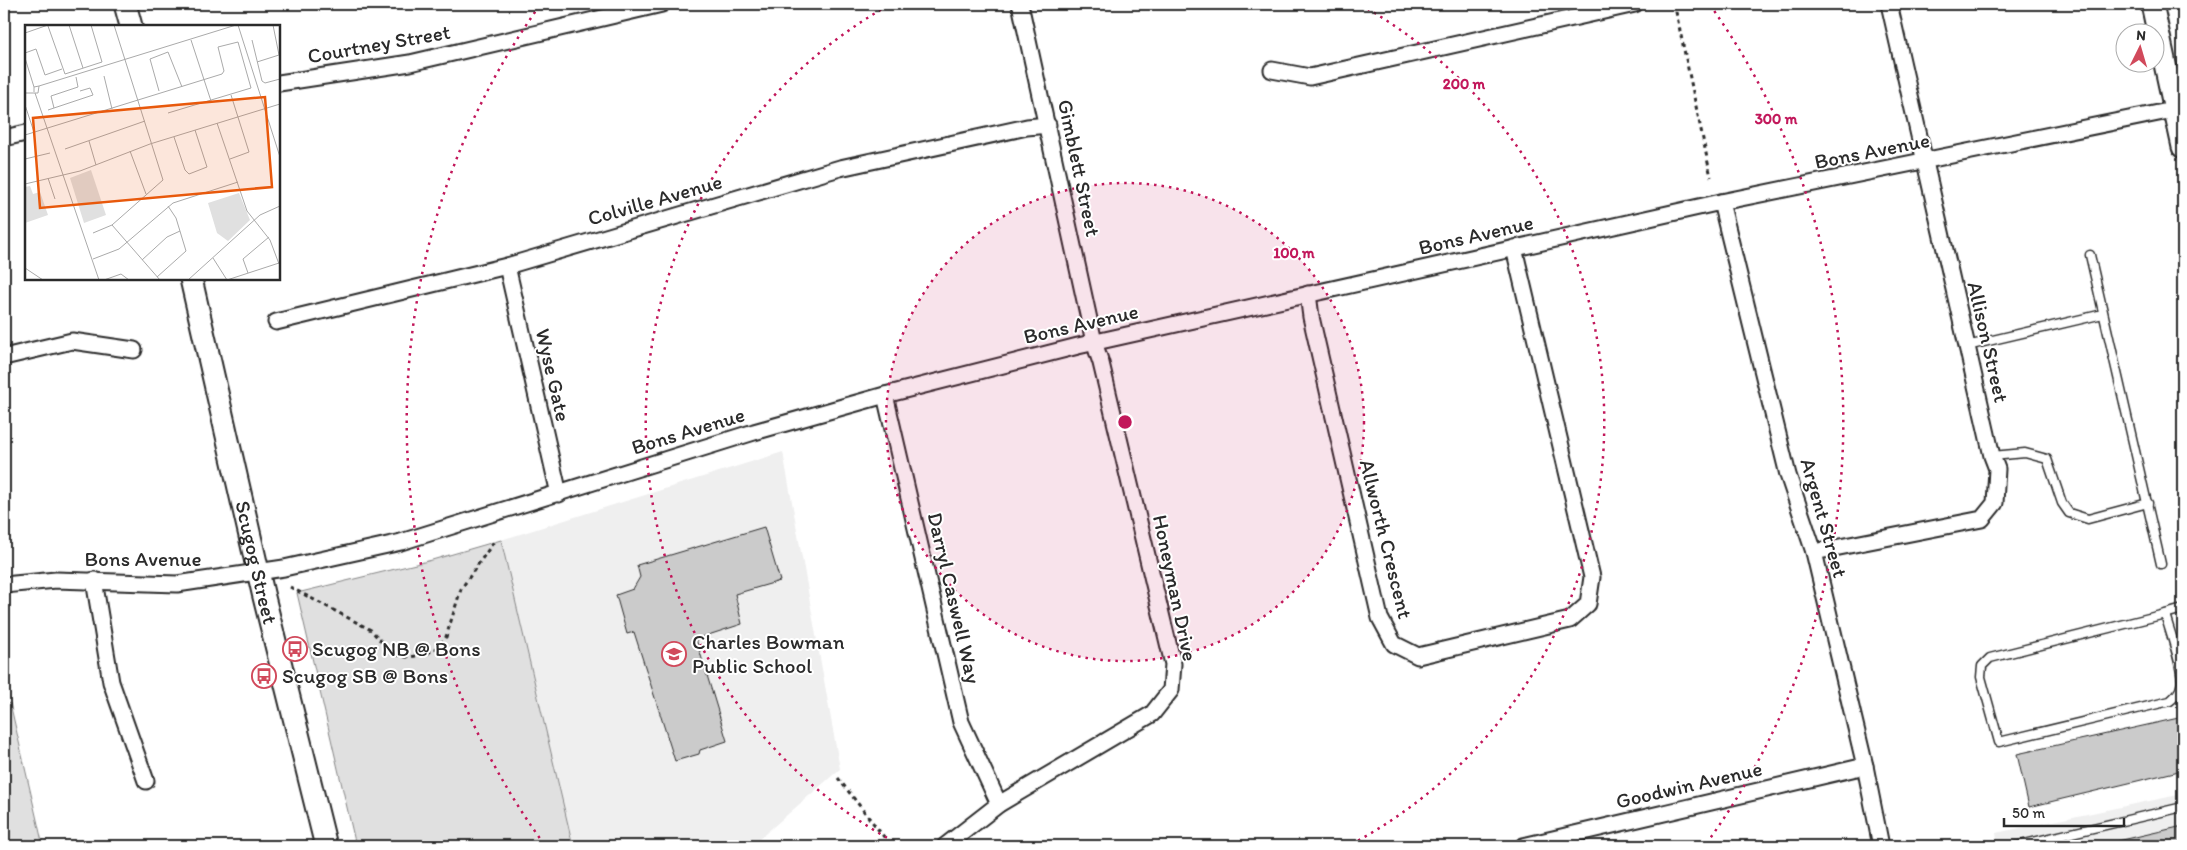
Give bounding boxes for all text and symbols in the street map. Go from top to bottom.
street label: Courtney Street [306,19,452,68]
north arrow [2114,22,2164,72]
inset map [25,25,280,280]
text: N [2136,27,2147,44]
text: 200 m [1443,75,1486,93]
street label: Gimblett Street [1053,97,1106,239]
text: 300 m [1755,110,1798,128]
street label: Bons Avenue [1812,127,1932,174]
street label: Colville Avenue [585,168,725,231]
street label: Bons Avenue [1416,209,1536,260]
text: 100 m [1273,244,1315,262]
street label: Allison Street [1962,279,2015,405]
street label: Bons Avenue [1021,298,1141,349]
street label: Wyse Gate [531,326,576,424]
street label: Bons Avenue [628,401,747,460]
centre of rings [1116,413,1134,431]
street label: Argent Street [1796,455,1853,580]
street label: Allworth Crescent [1355,457,1418,621]
street label: Scugog Street [230,498,283,627]
street label: Darryl Caswell Way [923,510,986,686]
street label: Honeyman Drive [1148,512,1203,663]
street label: Bons Avenue [85,546,201,571]
place label: Charles Bowman Public School [692,629,845,678]
bus stop icon: Scugog NB @ Bons [282,636,308,662]
place label: Scugog NB @ Bons [312,636,480,661]
school or university icon: Charles Bowman Public School [661,641,687,667]
bus stop icon: Scugog SB @ Bons [251,663,277,689]
place label: Scugog SB @ Bons [282,663,448,688]
street label: Goodwin Avenue [1613,756,1765,814]
scale bar [2004,795,2124,827]
text: 50 m [2012,804,2045,822]

